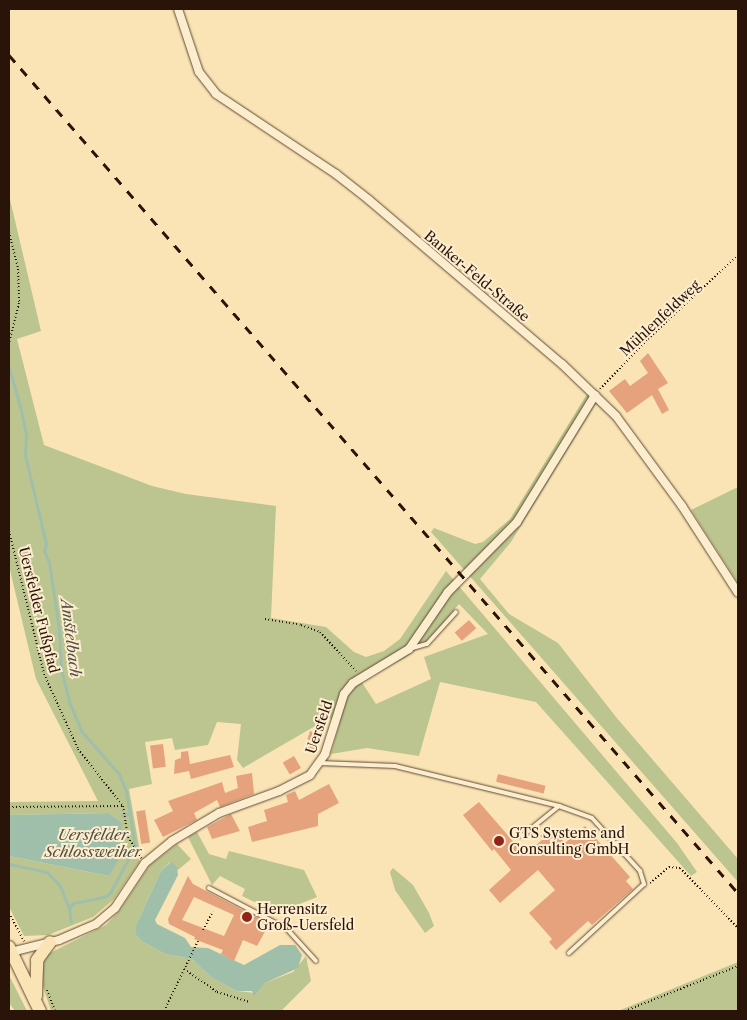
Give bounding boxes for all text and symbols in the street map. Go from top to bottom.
street label: Banker-Feld-Straße [421,227,533,325]
street label: Mühlenfeldweg [616,277,704,359]
street label: Uersfelder Fußpfad [15,545,63,675]
water label: Amstelbach [57,598,85,678]
street label: Uersfeld [302,698,336,756]
water label: Uersfelder Schlossweiher [44,825,142,860]
place label: GTS Systems and Consulting GmbH [509,825,630,858]
marker: GTS Systems and Consulting GmbH [493,835,505,847]
place label: Herrensitz Groß-Uersfeld [257,901,354,934]
marker: Herrensitz Groß-Uersfeld [241,911,253,923]

